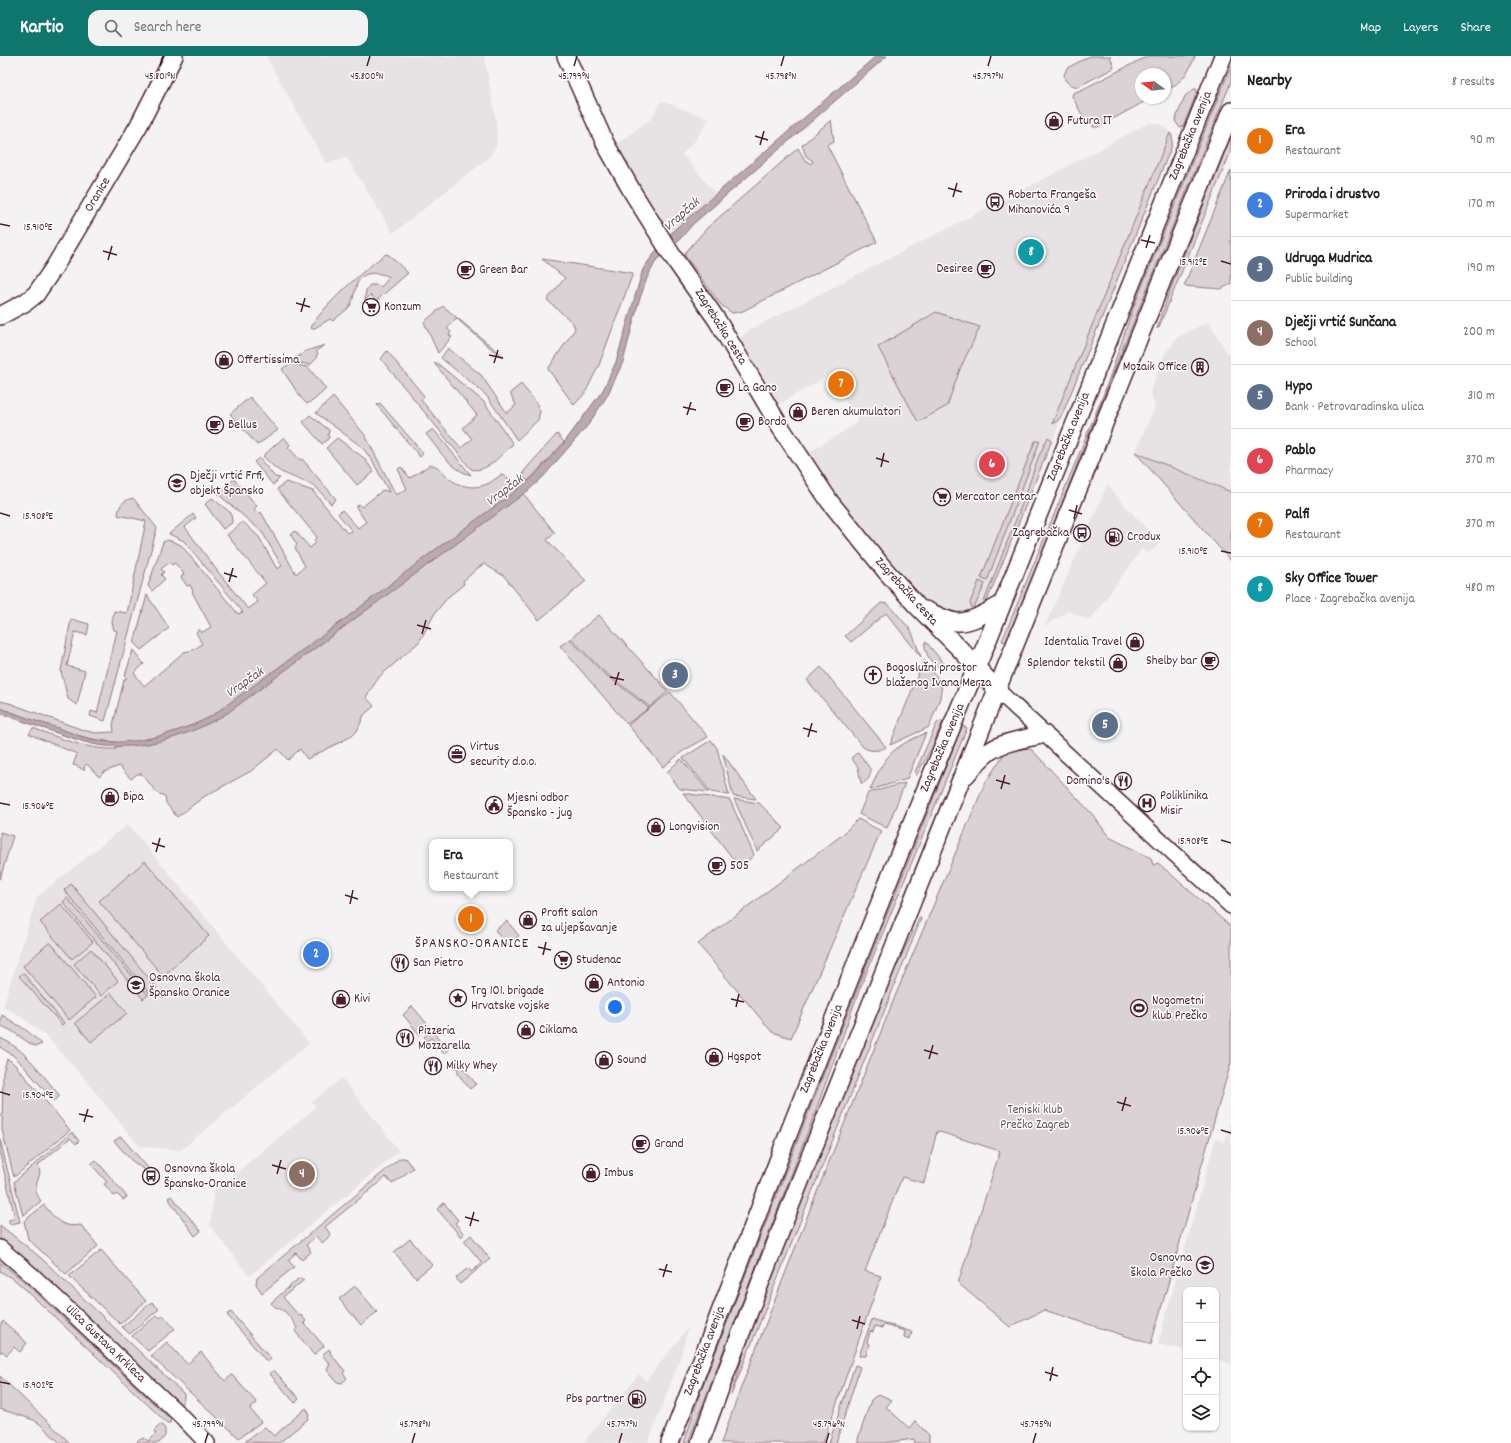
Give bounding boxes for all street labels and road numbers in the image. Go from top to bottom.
street label: Zagrebačka avenija [1164,88,1218,183]
street label: Oranice [80,174,116,216]
street label: Zagrebačka cesta [689,285,752,370]
street label: Zagrebačka avenija [1042,389,1096,484]
street label: Zagrebačka cesta [870,553,943,631]
street label: Zagrebačka avenija [916,700,971,795]
street label: Zagrebačka avenija [795,1001,849,1096]
street label: Ulica Gustava Krkleca [61,1301,150,1388]
street label: Zagrebačka avenija [679,1303,731,1399]

